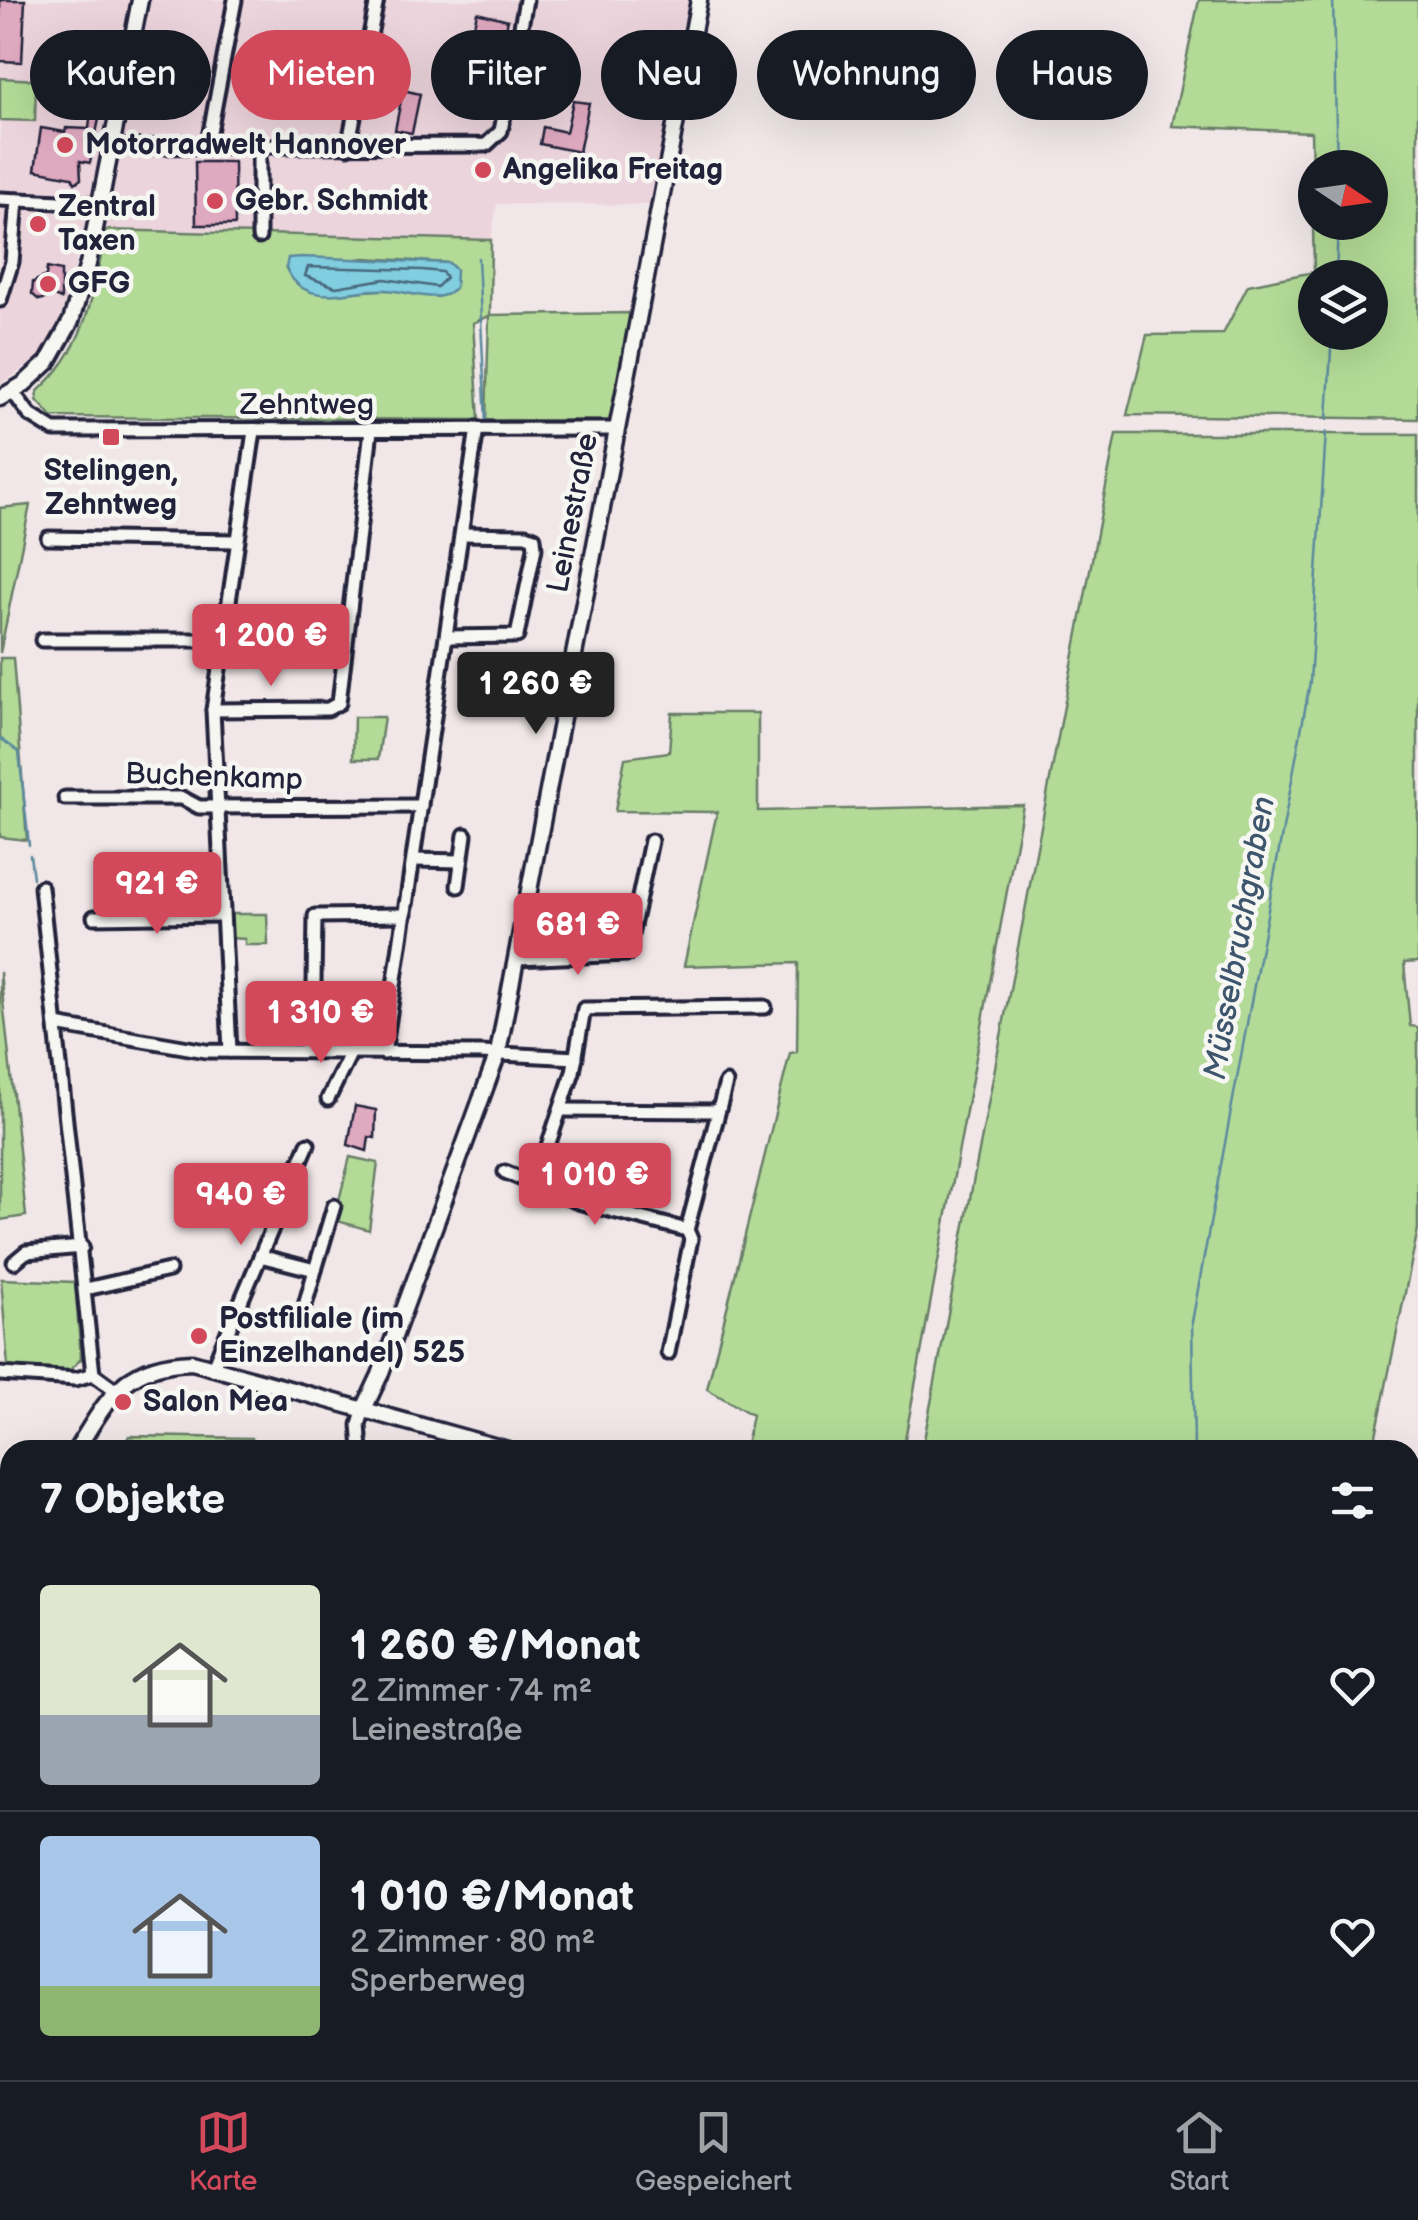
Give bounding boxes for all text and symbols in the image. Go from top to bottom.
chip: Kaufen [30,30,211,120]
chip: Mieten [231,30,411,120]
chip: Filter [431,30,581,120]
chip: Neu [601,30,737,120]
chip: Wohnung [757,30,976,120]
chip: Haus [996,30,1148,120]
place label: Motorradwelt Hannover [85,127,407,163]
marker: Motorradwelt Hannover [54,134,76,156]
north arrow [1298,150,1388,240]
map controls [1298,150,1388,350]
place label: Angelika Freitag [502,152,723,188]
marker: Angelika Freitag [472,159,494,181]
place label: Gebr. Schmidt [235,183,428,219]
place label: Zentral Taxen [58,189,156,259]
marker: Gebr. Schmidt [204,190,226,212]
marker: Zentral Taxen [27,213,49,235]
button: layers [1298,260,1388,350]
place label: GFG [68,266,130,302]
marker: GFG [37,273,59,295]
street label: Zehntweg [239,387,374,423]
marker: Stelingen, Zehntweg [100,426,122,448]
street label: Leinestraße [540,430,606,596]
place label: Stelingen, Zehntweg [44,453,178,523]
pin: 1 200 € [179,604,363,689]
text: 1 200 € [214,617,328,656]
pin: 1 260 € [444,652,628,737]
text: 1 260 € [479,665,593,704]
street label: Buchenkamp [124,756,304,798]
water label: Müsselbruchgraben [1196,793,1284,1083]
pin: 921 € [87,852,227,937]
text: 921 € [115,865,199,904]
pin: 681 € [508,893,648,978]
text: 681 € [536,906,620,945]
pin: 1 310 € [229,981,413,1066]
text: 1 310 € [268,994,374,1033]
pin: 1 010 € [503,1143,687,1228]
text: 1 010 € [541,1156,649,1195]
pin: 940 € [171,1163,311,1248]
text: 940 € [196,1176,286,1215]
place label: Postfiliale (im Einzelhandel) 525 [219,1301,465,1371]
marker: Postfiliale (im Einzelhandel) 525 [188,1325,210,1347]
place label: Salon Mea [143,1384,288,1420]
marker: Salon Mea [112,1391,134,1413]
icon: filters [1325,1473,1380,1528]
text: 7 Objekte [40,1475,225,1526]
text: 1 260 €/Monat [350,1621,641,1672]
icon: home [120,1625,240,1745]
icon: heart [1325,1658,1380,1713]
text: 2 Zimmer · 74 m² [350,1672,592,1711]
text: Leinestraße [350,1711,522,1750]
text: 1 010 €/Monat [350,1872,634,1923]
icon: home [120,1876,240,1996]
icon: heart [1325,1909,1380,1964]
text: 2 Zimmer · 80 m² [350,1923,595,1962]
text: Sperberweg [350,1962,526,2001]
tab: Karte [189,2105,257,2198]
tab: Gespeichert [635,2105,792,2198]
tab: Start [1170,2105,1229,2198]

